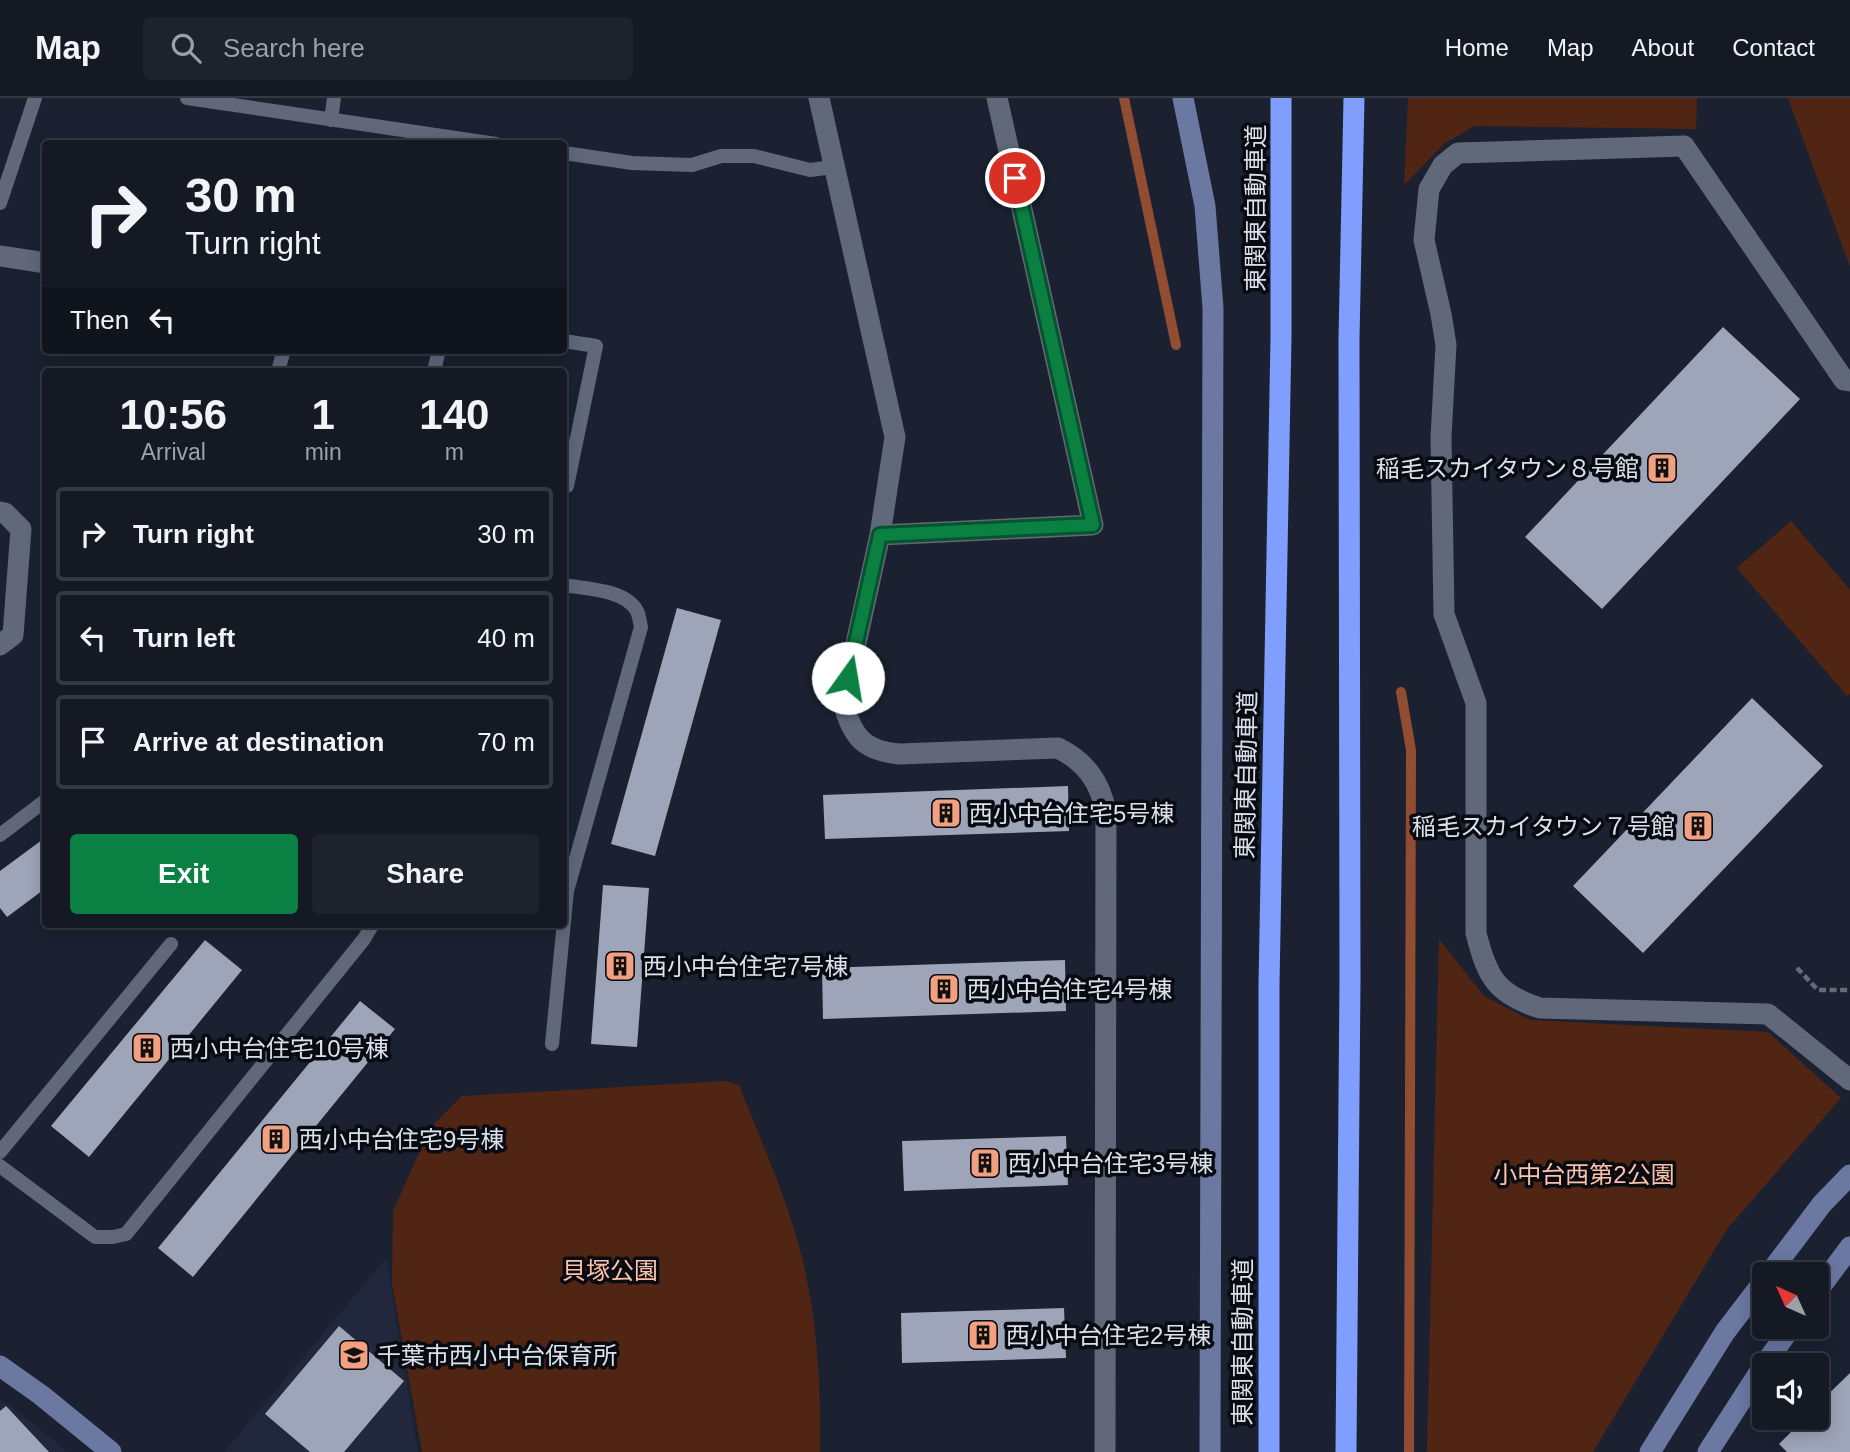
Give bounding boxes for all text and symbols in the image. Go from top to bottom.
search box [143,17,633,80]
text: Map [35,29,101,66]
icon: search [167,29,205,67]
text: Search here [223,33,365,63]
text: Home [1445,34,1509,61]
text: Map [1547,34,1594,61]
text: About [1632,34,1694,61]
text: Contact [1732,34,1815,61]
street label: 東関東自動車道 [1242,124,1269,292]
pin [985,148,1045,208]
icon: arrive [996,159,1034,197]
icon: right [70,168,161,259]
text: 30 m [185,168,297,222]
text: Turn right [185,225,321,261]
icon: left [143,301,181,339]
text: Then [70,305,129,335]
text: 10:56 [120,391,227,438]
text: 1 [311,391,335,438]
text: 140 [419,391,489,438]
text: Arrival [141,439,206,465]
text: min [305,439,342,465]
text: m [445,439,464,465]
building icon: 稲毛スカイタウン８号館 [1645,451,1679,485]
place label: 稲毛スカイタウン８号館 [1376,455,1639,482]
icon: right [74,515,112,553]
text: Turn right [133,519,254,549]
text: 30 m [477,519,535,549]
icon: left [74,619,112,657]
text: Turn left [133,623,235,653]
text: 40 m [477,623,535,653]
position arrow [811,641,885,715]
street label: 東関東自動車道 [1231,691,1261,859]
icon: arrive [74,723,112,761]
text: Arrive at destination [133,727,384,757]
text: 70 m [477,727,535,757]
building icon: 西小中台住宅5号棟 [929,796,963,830]
place label: 西小中台住宅5号棟 [969,800,1174,827]
building icon: 稲毛スカイタウン７号館 [1681,809,1715,843]
place label: 稲毛スカイタウン７号館 [1412,813,1675,840]
button: Exit [70,834,298,914]
button: Share [312,834,539,914]
building icon: 西小中台住宅7号棟 [603,949,637,983]
place label: 西小中台住宅7号棟 [643,953,848,980]
building icon: 西小中台住宅4号棟 [927,972,961,1006]
place label: 西小中台住宅4号棟 [967,976,1172,1003]
building icon: 西小中台住宅10号棟 [130,1031,164,1065]
place label: 西小中台住宅10号棟 [170,1035,389,1062]
building icon: 西小中台住宅9号棟 [259,1122,293,1156]
place label: 西小中台住宅9号棟 [299,1126,504,1153]
building icon: 西小中台住宅3号棟 [968,1146,1002,1180]
place label: 西小中台住宅3号棟 [1008,1150,1213,1177]
park label: 小中台西第2公園 [1493,1161,1675,1188]
park label: 貝塚公園 [562,1257,658,1284]
street label: 東関東自動車道 [1229,1258,1256,1426]
north arrow [1752,1262,1829,1339]
map controls [1752,1262,1829,1430]
building icon: 西小中台住宅2号棟 [966,1318,1000,1352]
place label: 西小中台住宅2号棟 [1006,1322,1211,1349]
school or university icon: 千葉市西小中台保育所 [337,1338,371,1372]
place label: 千葉市西小中台保育所 [377,1342,617,1369]
button: sound [1752,1353,1829,1430]

